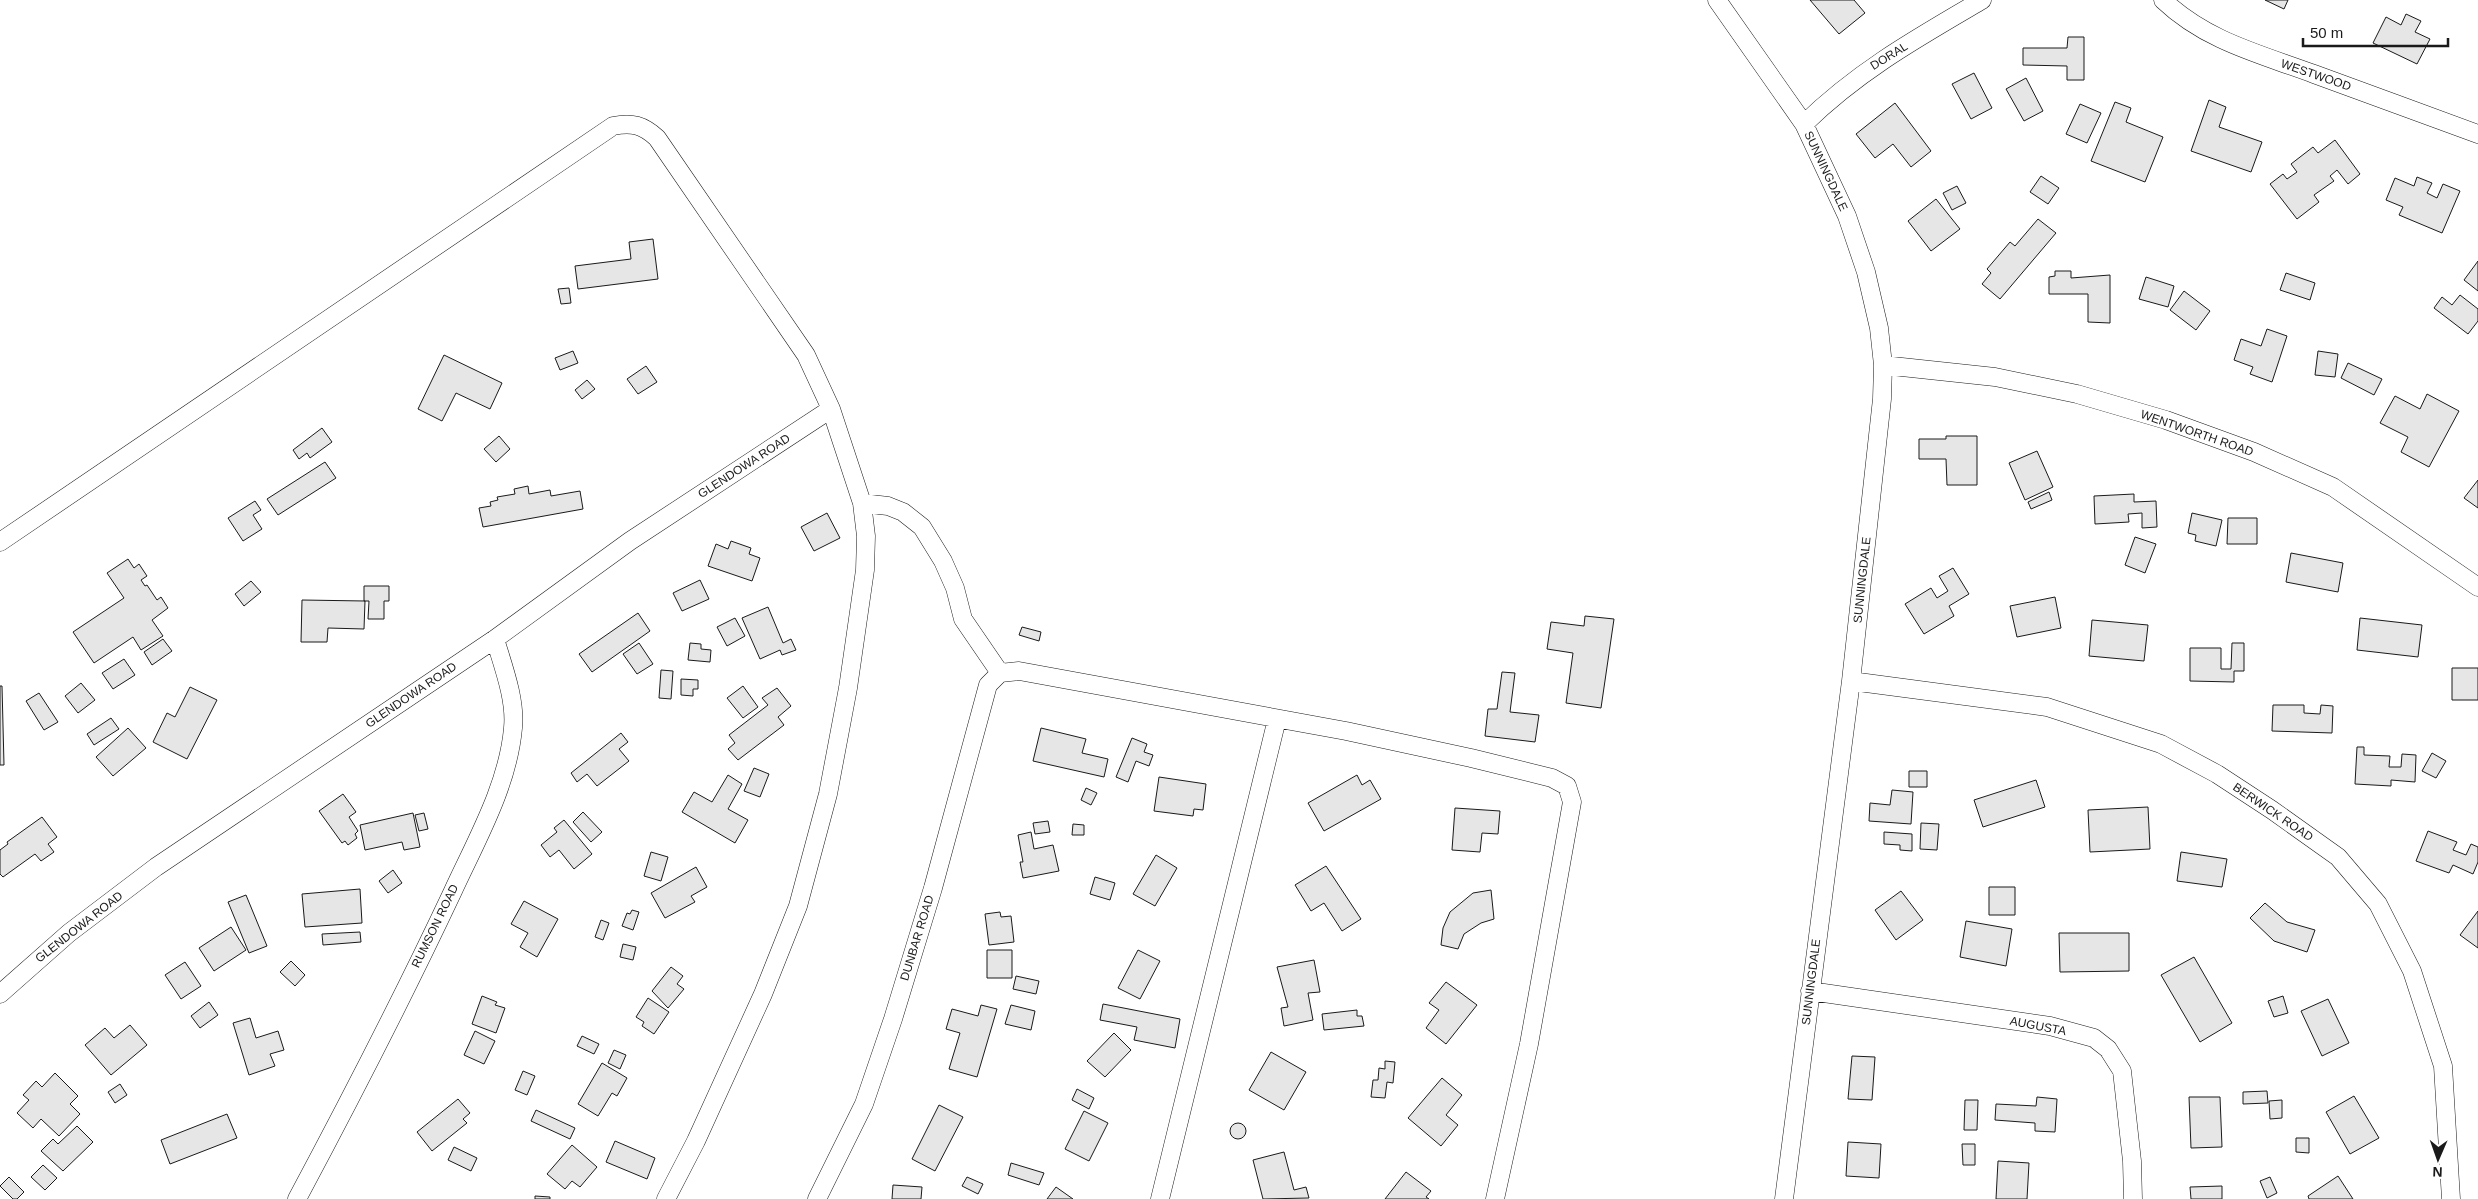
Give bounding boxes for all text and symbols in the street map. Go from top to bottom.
scale bar [2303,15,2448,47]
text: 50 m [2310,24,2343,41]
street label: DORAL [1868,39,1911,73]
street label: WESTWOOD [2279,56,2353,94]
street label: SUNNINGDALE [1801,129,1851,213]
street label: WENTWORTH ROAD [2139,407,2256,459]
street label: GLENDOWA ROAD [695,431,793,501]
street label: SUNNINGDALE [1851,536,1873,624]
street label: GLENDOWA ROAD [363,659,460,731]
street label: BERWICK ROAD [2230,780,2316,844]
street label: RUMSON ROAD [409,882,461,970]
street label: GLENDOWA ROAD [33,888,126,965]
street label: DUNBAR ROAD [897,893,937,982]
street label: SUNNINGDALE [1799,938,1823,1026]
street label: AUGUSTA [2009,1014,2067,1038]
north arrow [2413,1134,2463,1184]
text: N [2432,1164,2443,1180]

